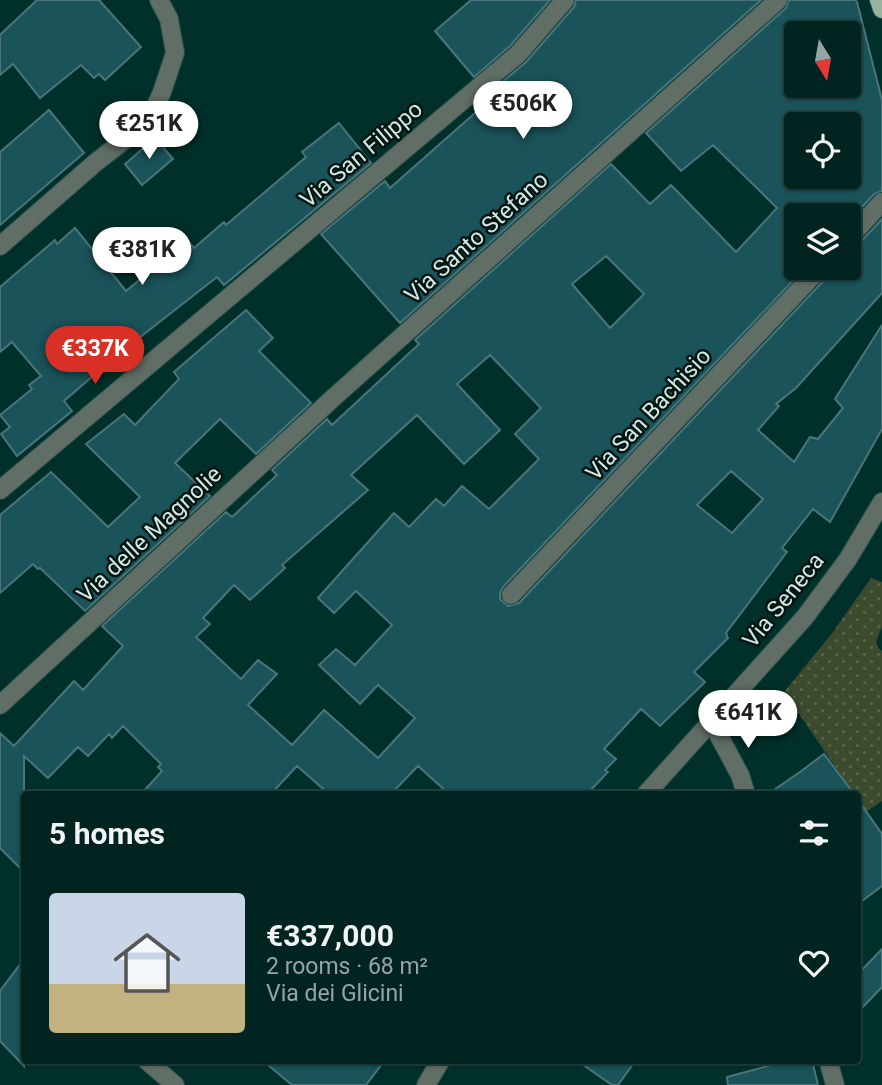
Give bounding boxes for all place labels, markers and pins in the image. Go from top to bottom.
pin: €506K [474,82,572,141]
pin: €251K [100,102,198,161]
pin: €381K [93,228,191,287]
pin: €337K [46,326,144,386]
pin: €641K [699,690,797,750]

